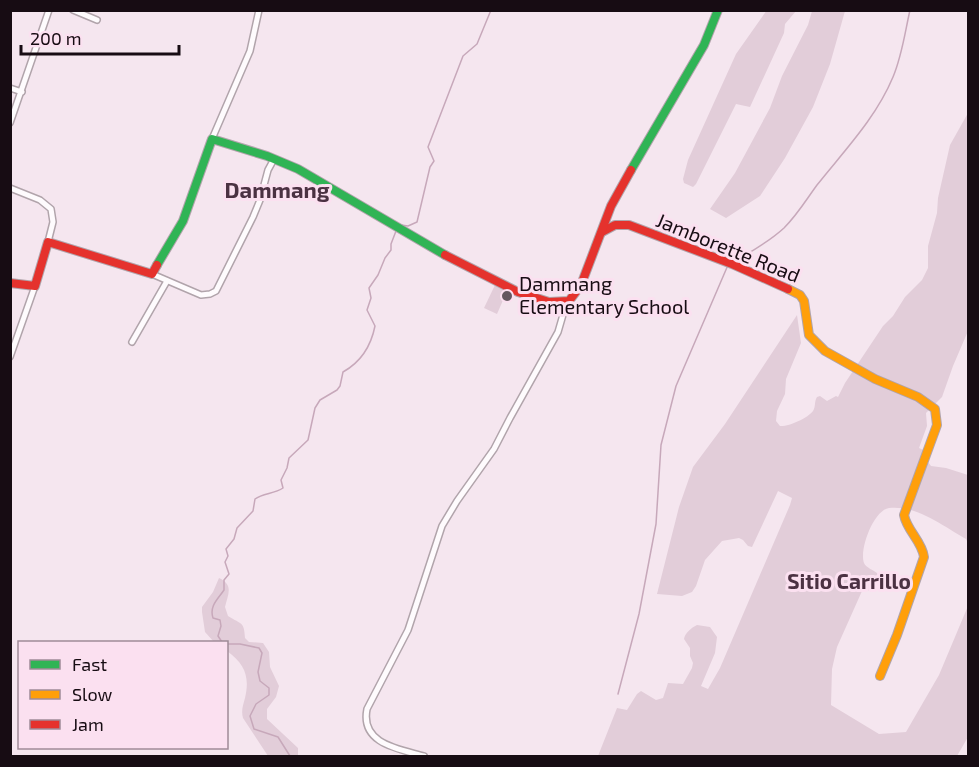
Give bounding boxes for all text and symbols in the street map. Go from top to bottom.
scale bar [21,18,178,56]
text: 200 m [30,27,82,49]
district label: Dammang [225,176,330,202]
street label: Jamborette Road [653,207,804,287]
place label: Dammang Elementary School [519,271,689,318]
marker: Dammang Elementary School [500,289,514,303]
district label: Sitio Carrillo [787,568,911,593]
legend [18,641,228,749]
text: Fast [72,653,107,675]
text: Slow [72,683,113,705]
text: Jam [72,713,104,735]

